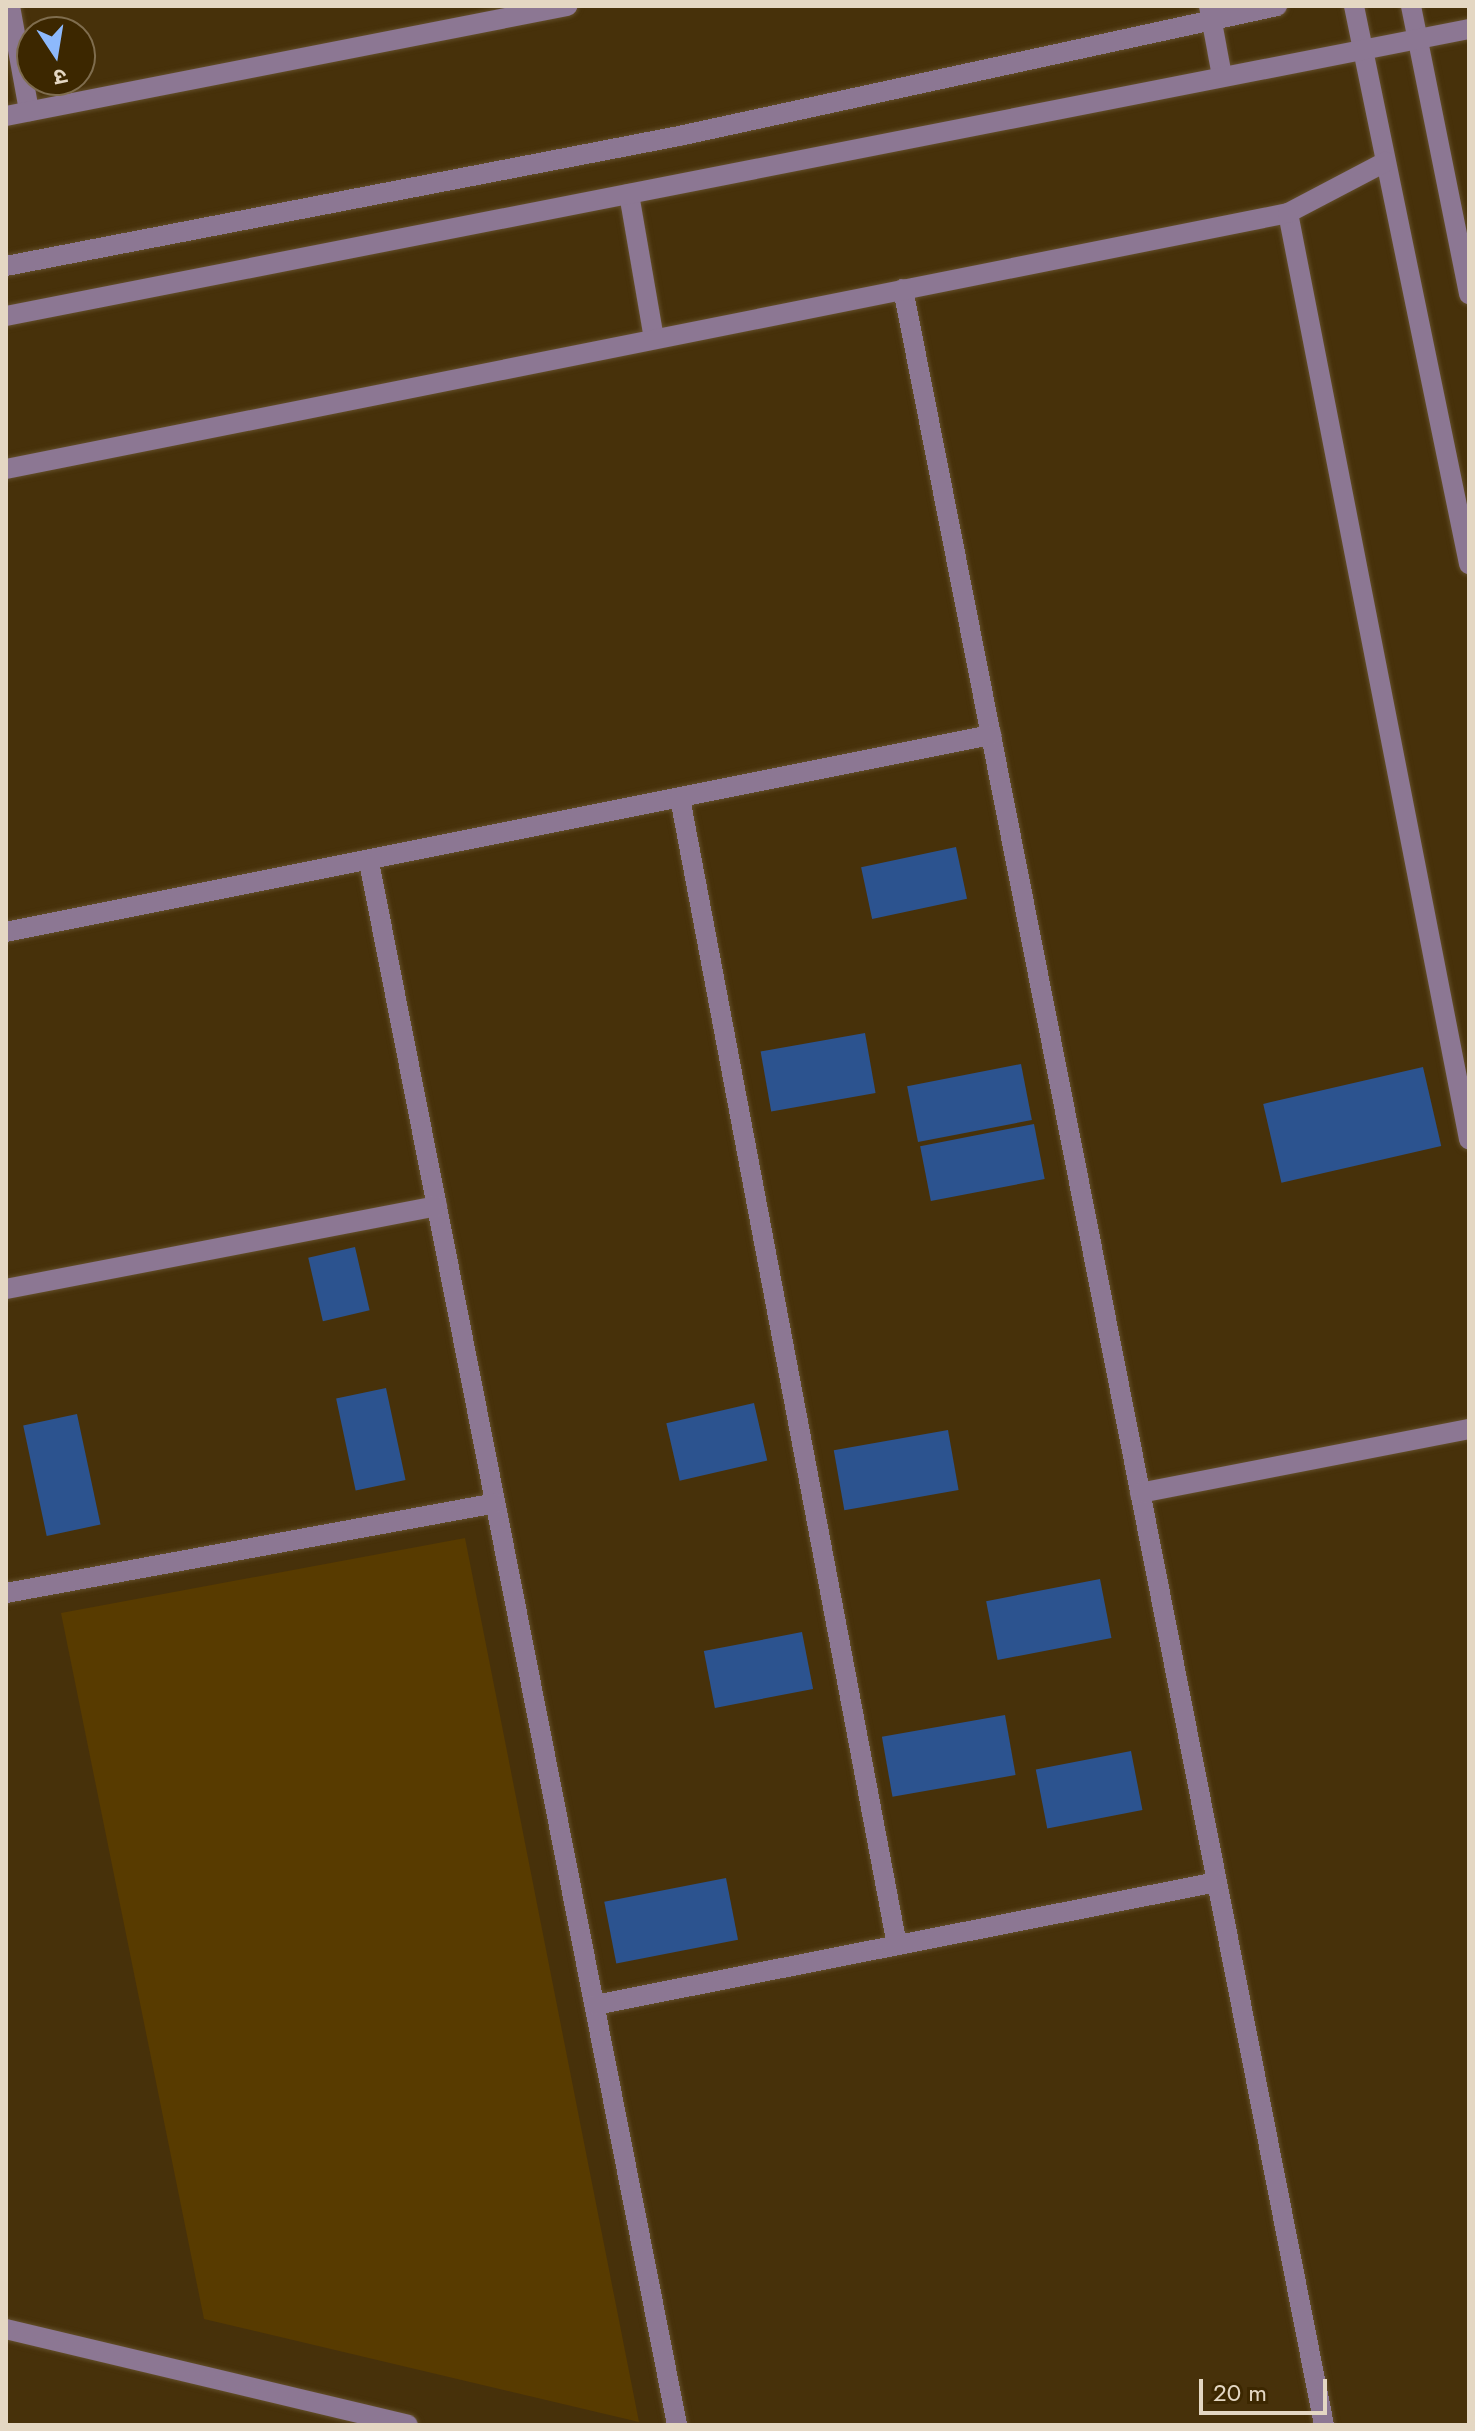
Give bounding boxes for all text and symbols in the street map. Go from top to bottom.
north arrow [16,16,96,96]
text: उ [51,61,70,95]
scale bar [1203,2363,1331,2413]
text: 20 m [1213,2375,1267,2410]

